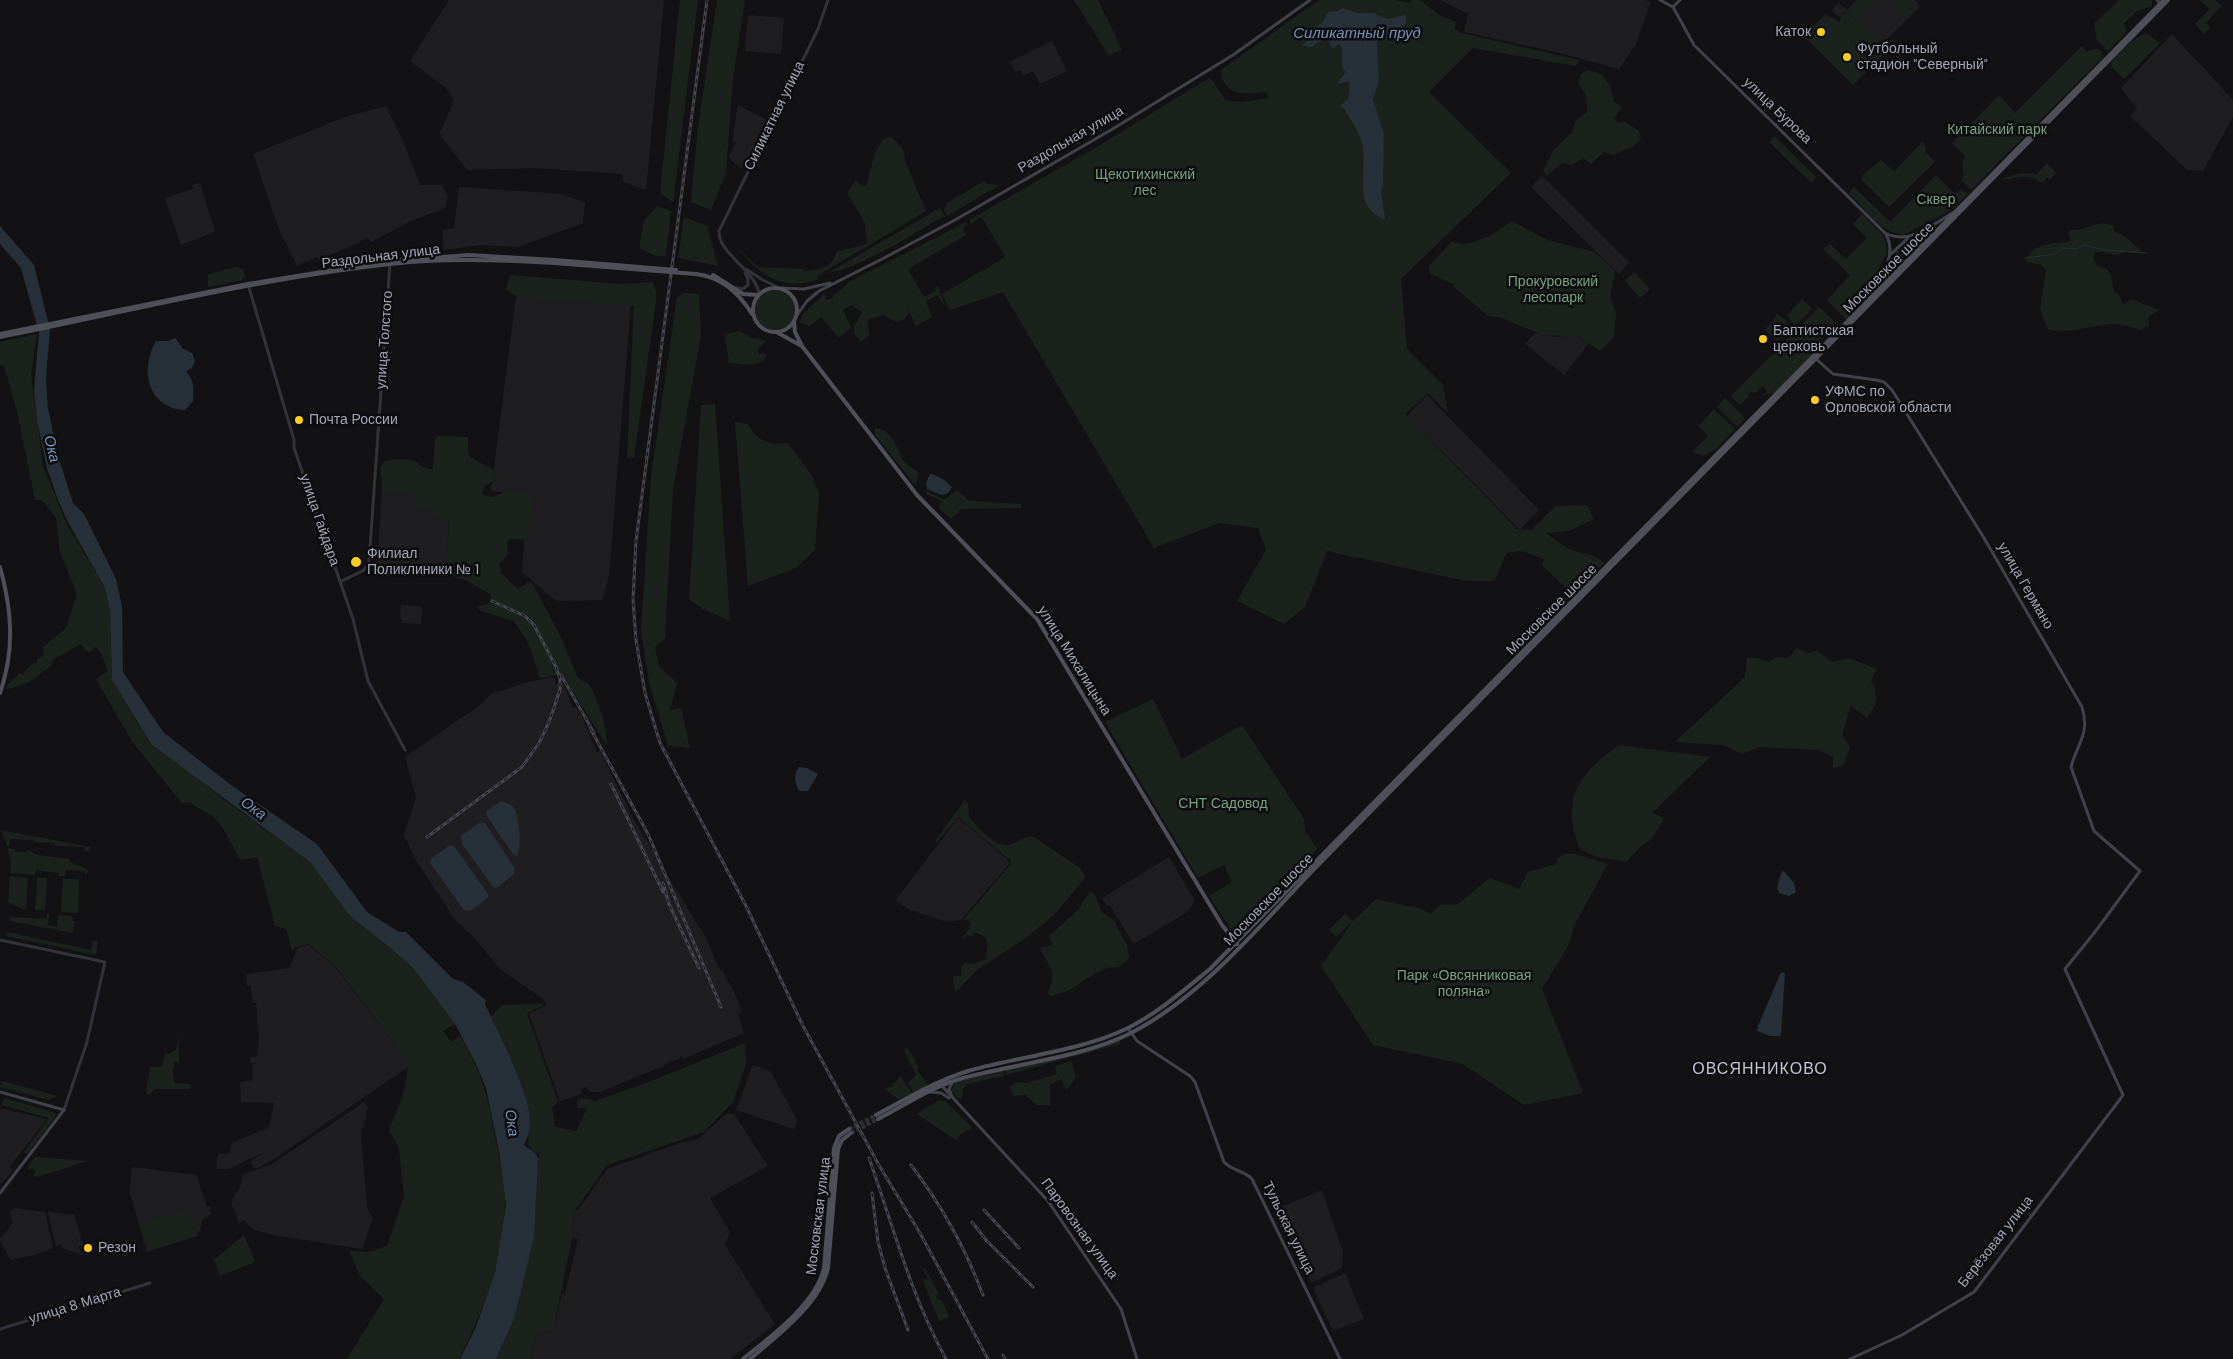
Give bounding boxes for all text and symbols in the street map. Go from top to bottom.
place label: Каток [1775,24,1811,40]
water label: Силикатный пруд [1293,25,1421,43]
marker: Каток [1815,26,1827,38]
place label: Футбольный стадион "Северный" [1857,41,1988,74]
marker: Футбольный стадион "Северный" [1841,51,1853,63]
street label: Силикатная улица [741,59,809,173]
street label: улица Бурова [1739,74,1815,148]
street label: Раздольная улица [1015,103,1127,177]
park label: Китайский парк [1947,122,2047,138]
park label: Щекотихинский лес [1095,167,1195,200]
park label: Сквер [1916,192,1956,208]
street label: Московское шоссе [1840,219,1938,317]
street label: Раздольная улица [321,241,441,273]
park label: Прокуровский лесопарк [1508,274,1598,306]
street label: улица Толстого [373,290,397,390]
place label: Баптистская церковь [1773,323,1854,356]
marker: Баптистская церковь [1757,333,1769,345]
place label: УФМС по Орловской области [1825,384,1952,417]
marker: УФМС по Орловской области [1809,394,1821,406]
place label: Почта России [309,412,398,428]
marker: Почта России [293,414,305,426]
water label: Ока [39,434,63,464]
street label: улица Гайдара [295,472,343,568]
street label: улица Германо [1993,540,2057,632]
place label: Филиал Поликлиники № 1 [367,546,479,578]
marker: Филиал Поликлиники № 1 [349,555,363,569]
street label: Московское шоссе [1503,561,1601,659]
street label: улица Михалицына [1034,603,1114,719]
water label: Ока [237,794,269,824]
park label: СНТ Садовод [1178,796,1268,812]
street label: Московское шоссе [1221,851,1317,949]
park label: Парк «Овсянниковая поляна» [1397,968,1531,1000]
district label: ОВСЯННИКОВО [1691,1060,1829,1080]
water label: Ока [500,1108,522,1138]
street label: Московская улица [803,1156,835,1276]
street label: Паровозная улица [1037,1175,1121,1283]
street label: Тульская улица [1258,1179,1318,1277]
street label: Берёзовая улица [1955,1193,2037,1291]
place label: Резон [98,1240,136,1256]
marker: Резон [82,1242,94,1254]
street label: улица 8 Марта [27,1284,123,1328]

